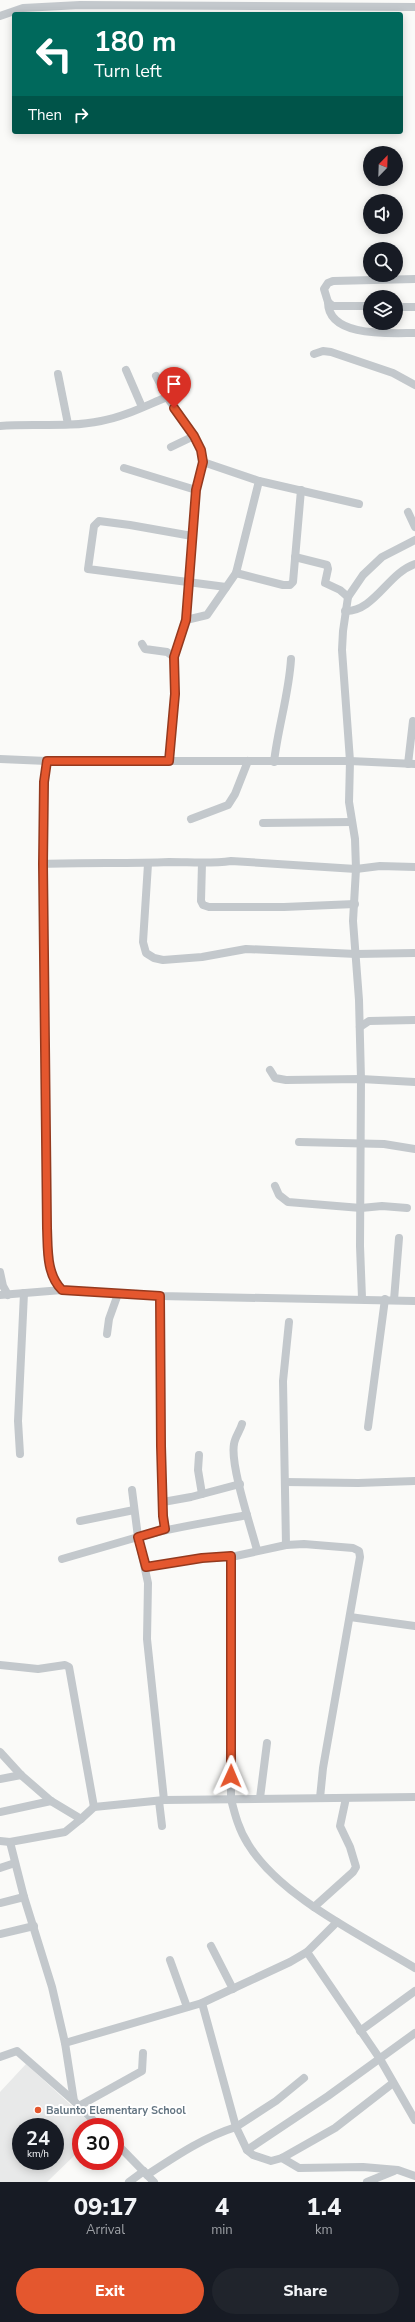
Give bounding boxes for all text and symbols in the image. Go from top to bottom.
text: 180 m [94,23,177,61]
icon: left [28,28,80,80]
text: Turn left [94,59,162,83]
icon: right [70,104,92,126]
text: Then [28,105,62,125]
north arrow [363,146,403,186]
map controls [363,146,403,330]
button: sound [363,194,403,234]
button: search [363,242,403,282]
button: layers [363,290,403,330]
pin [157,367,191,408]
icon: arrive [163,373,185,395]
position arrow [210,1755,252,1797]
place label: Balunto Elementary School [46,2103,186,2118]
marker: Balunto Elementary School [33,2105,43,2115]
speed limit sign: 30 [72,2118,124,2170]
text: 24 [26,2125,50,2152]
text: km/h [27,2147,49,2161]
text: 09:17 [74,2191,137,2223]
text: 4 [215,2191,229,2223]
text: 1.4 [306,2191,341,2223]
text: Arrival [86,2221,125,2239]
text: min [211,2221,233,2239]
text: km [315,2221,333,2239]
button: Exit [16,2268,204,2314]
button: Share [212,2268,399,2314]

